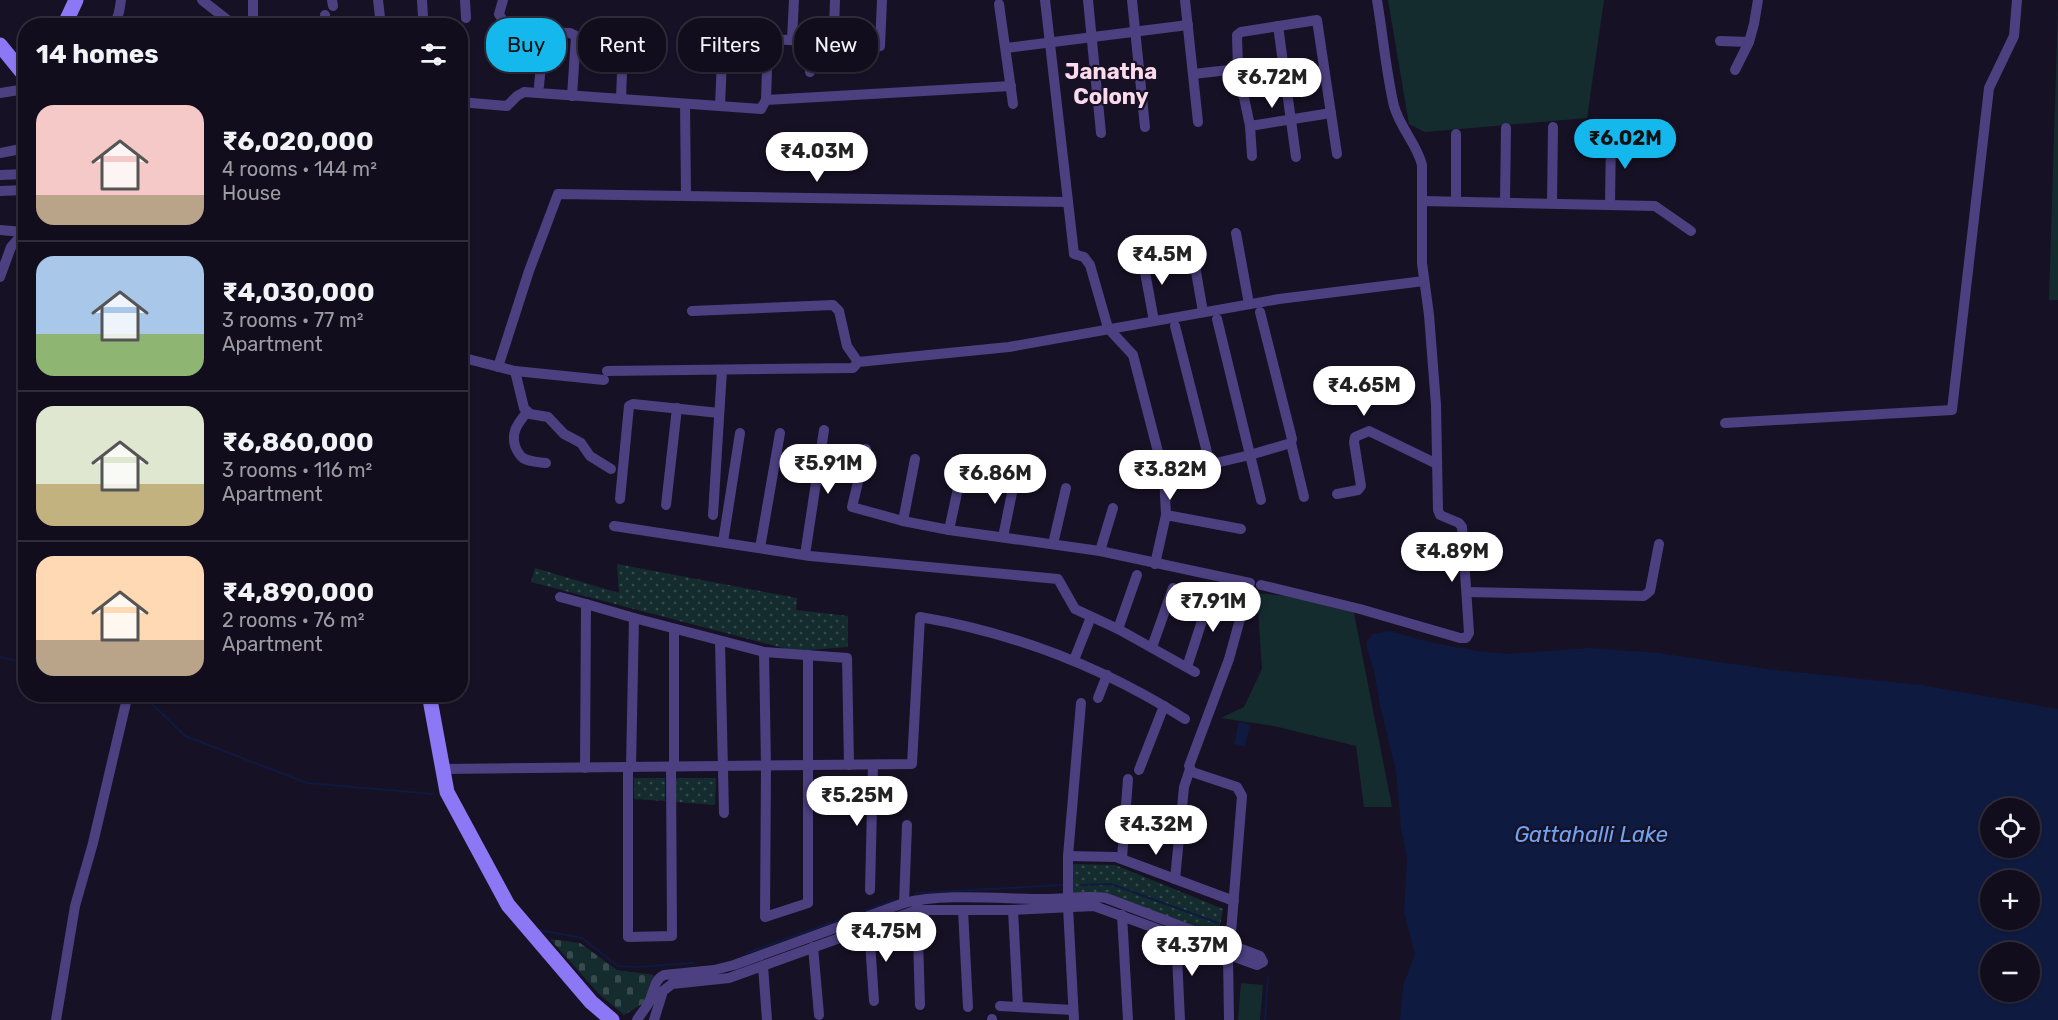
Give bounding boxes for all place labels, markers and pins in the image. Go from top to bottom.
pin: ₹6.72M [1223,58,1321,109]
pin: ₹6.02M [1576,119,1674,170]
pin: ₹4.03M [768,132,866,183]
pin: ₹4.5M [1120,235,1204,286]
pin: ₹4.65M [1315,366,1413,417]
pin: ₹5.91M [779,444,877,495]
pin: ₹3.82M [1121,450,1219,501]
pin: ₹6.86M [946,454,1044,505]
pin: ₹4.89M [1403,532,1501,583]
pin: ₹7.91M [1164,582,1262,633]
pin: ₹5.25M [808,776,906,827]
pin: ₹4.32M [1107,805,1205,856]
pin: ₹4.75M [837,912,935,963]
pin: ₹4.37M [1143,926,1241,977]

